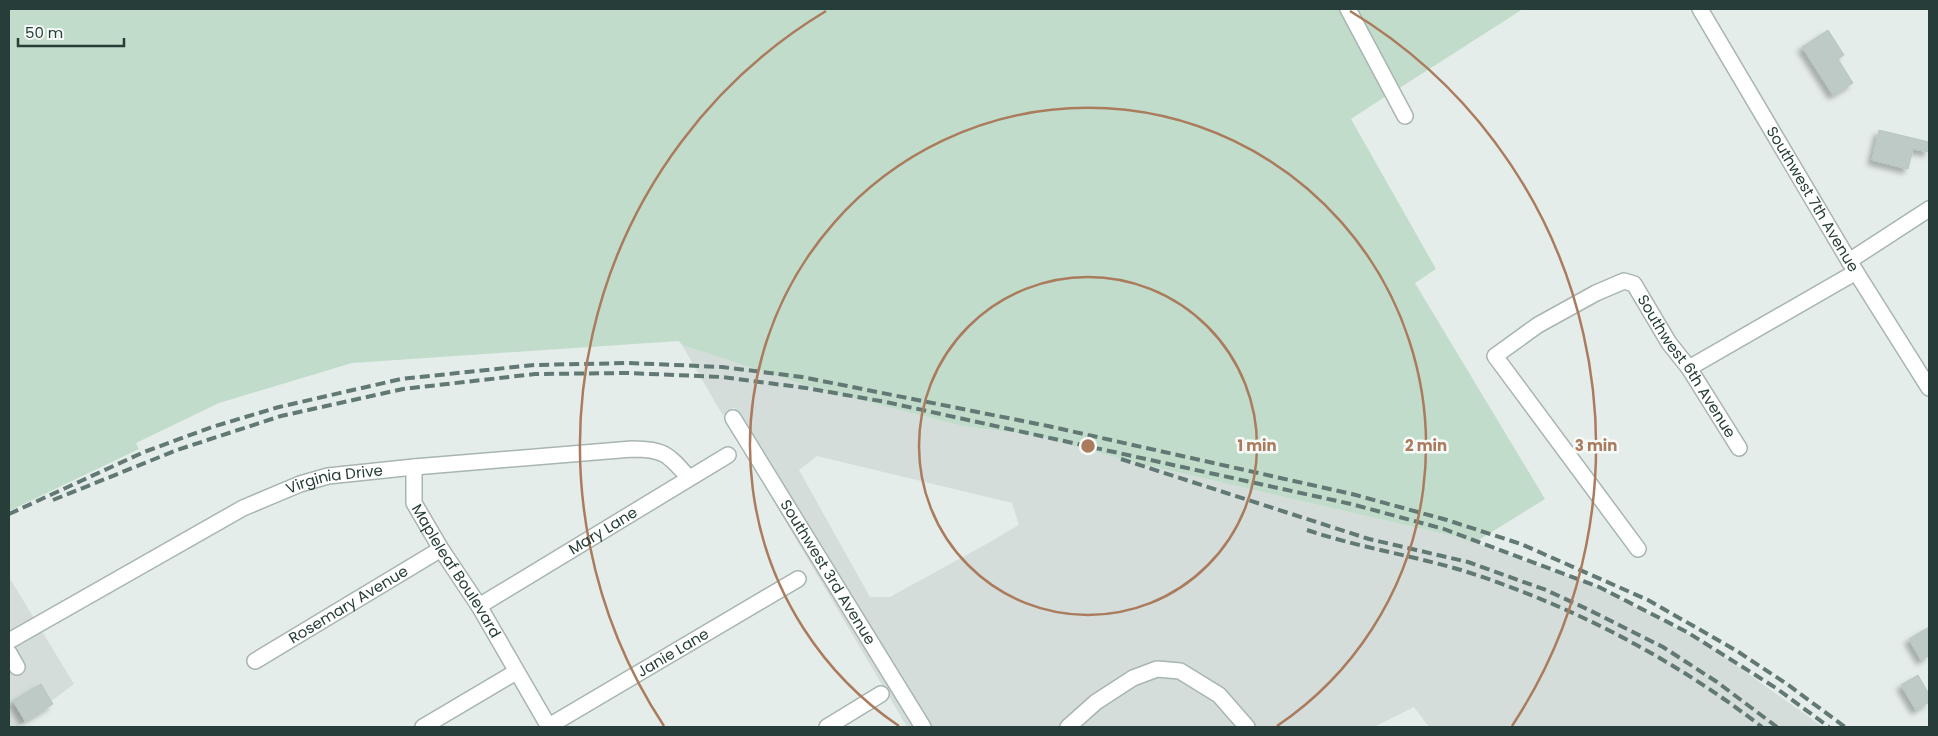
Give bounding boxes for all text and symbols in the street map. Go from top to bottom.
scale bar [18,15,124,47]
text: 50 m [25,22,63,43]
street label: Southwest 7th Avenue [1762,122,1864,276]
street label: Southwest 6th Avenue [1633,291,1741,442]
text: 1 min [1237,435,1277,456]
text: 2 min [1405,435,1447,456]
text: 3 min [1575,435,1617,456]
centre of rings [1079,437,1097,455]
street label: Virginia Drive [283,459,384,499]
street label: Southwest 3rd Avenue [776,495,881,649]
street label: Mapleleaf Boulevard [407,500,506,641]
street label: Mary Lane [564,502,641,559]
street label: Rosemary Avenue [284,560,412,648]
street label: Janie Lane [633,623,713,682]

